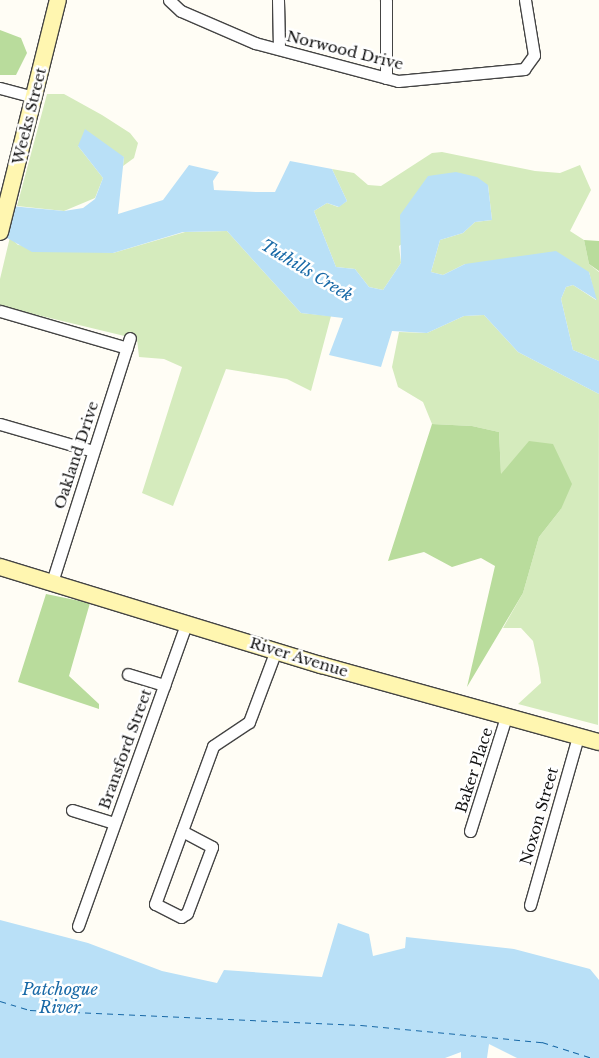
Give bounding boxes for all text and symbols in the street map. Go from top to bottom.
street label: Norwood Drive [285,27,405,73]
street label: Weeks Street [8,66,50,166]
water label: Tuthills Creek [258,235,356,305]
street label: Oakland Drive [50,399,102,511]
street label: River Avenue [247,633,351,681]
street label: Bransford Street [95,686,155,812]
street label: Baker Place [452,725,496,815]
street label: Noxon Street [516,765,562,867]
water label: Patchogue River [22,979,98,1017]

